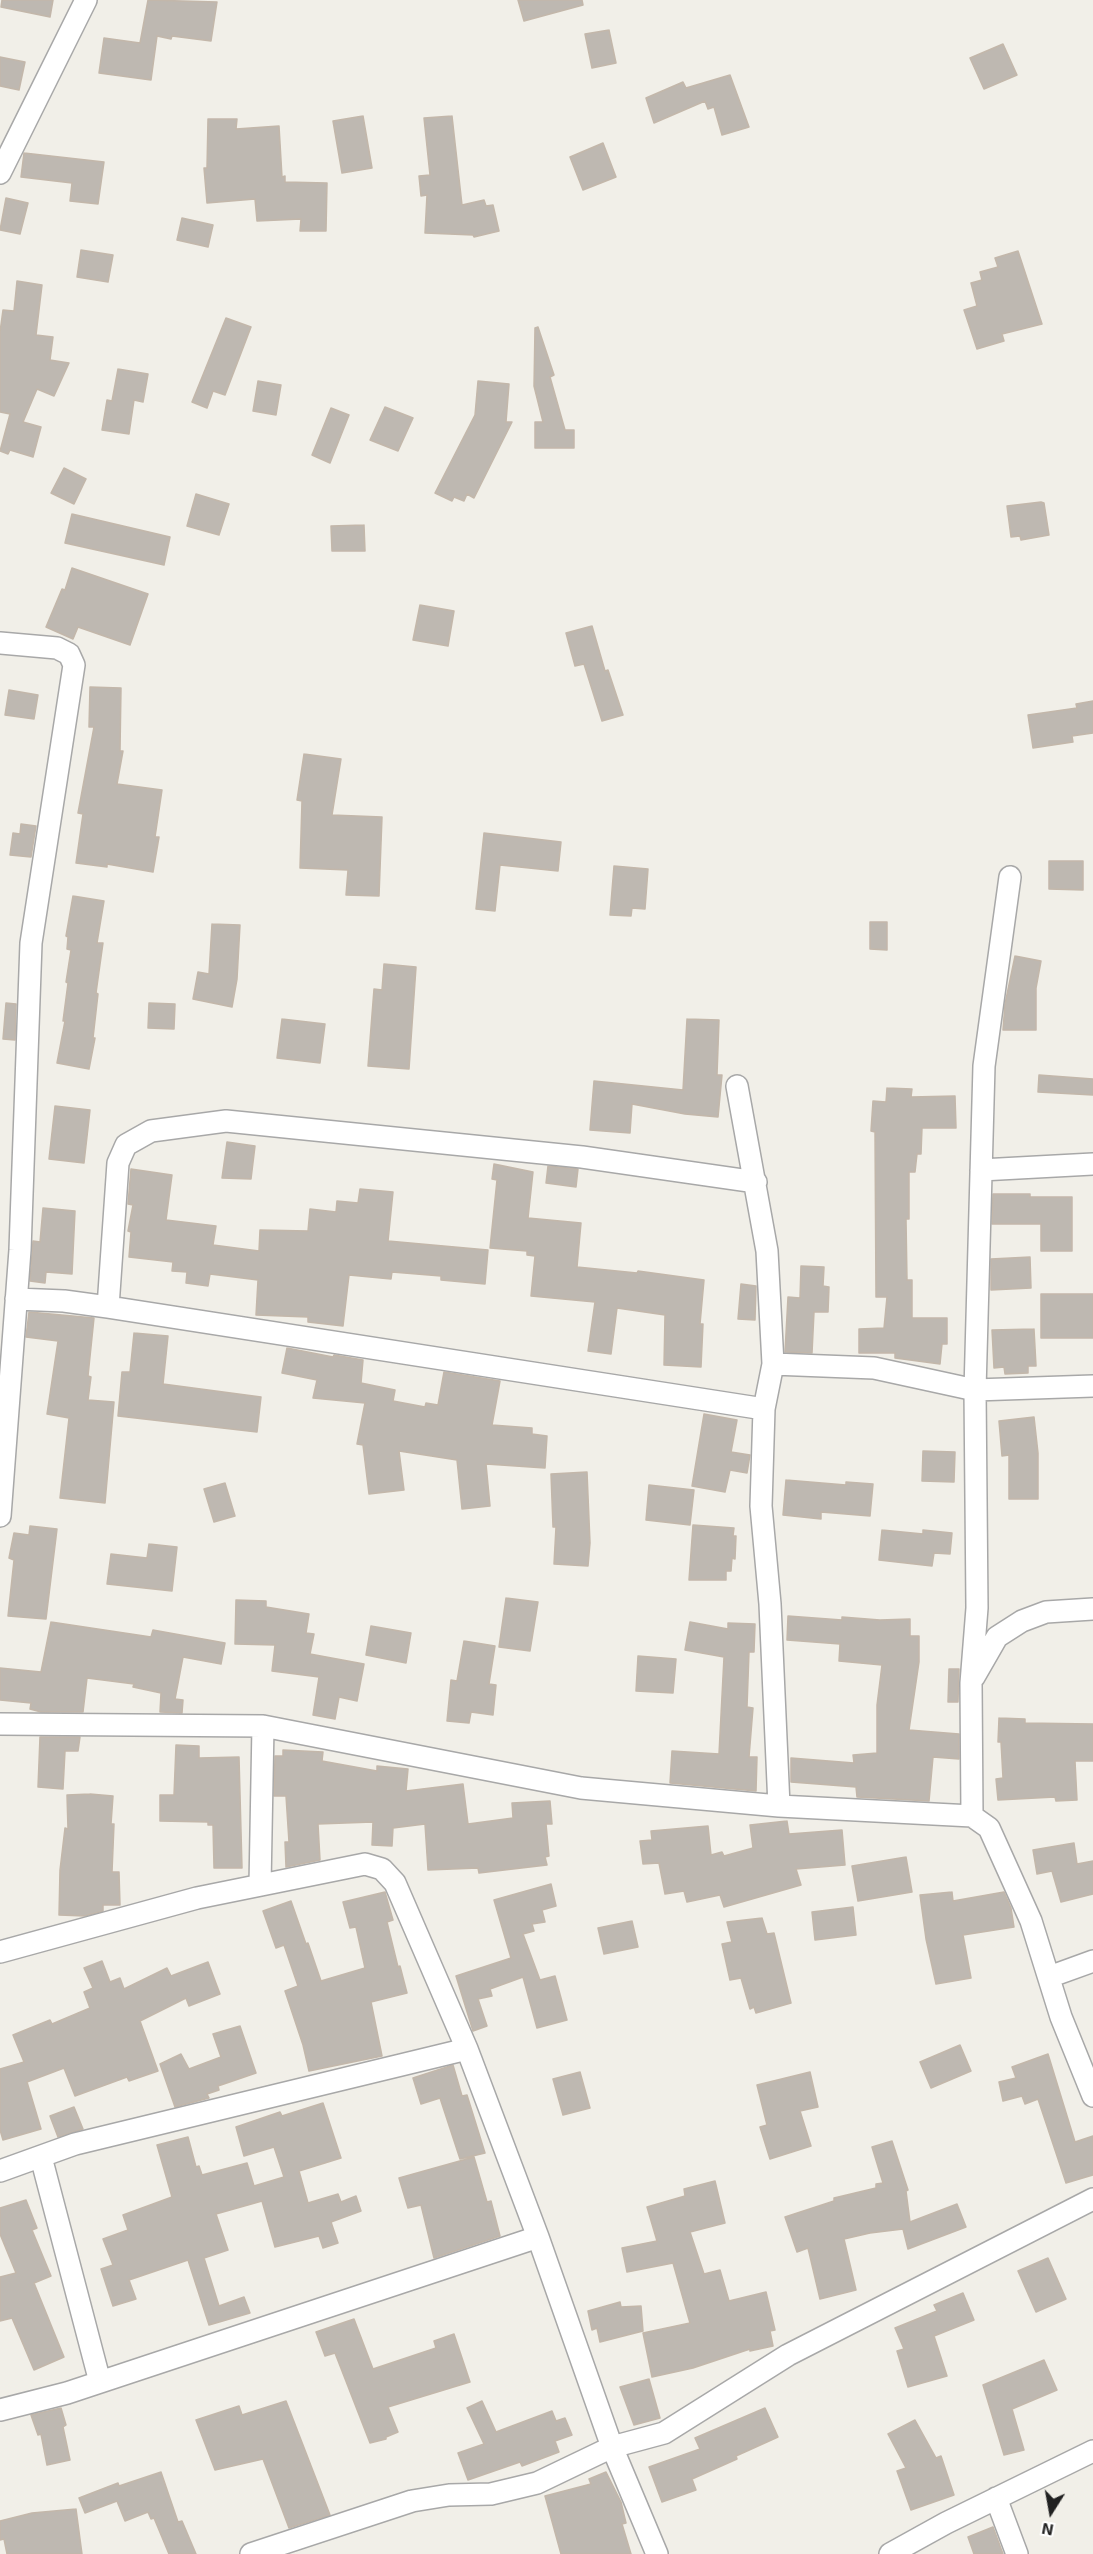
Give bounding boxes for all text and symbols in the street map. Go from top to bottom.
north arrow [1021,2482,1081,2542]
text: N [1040,2520,1055,2541]

